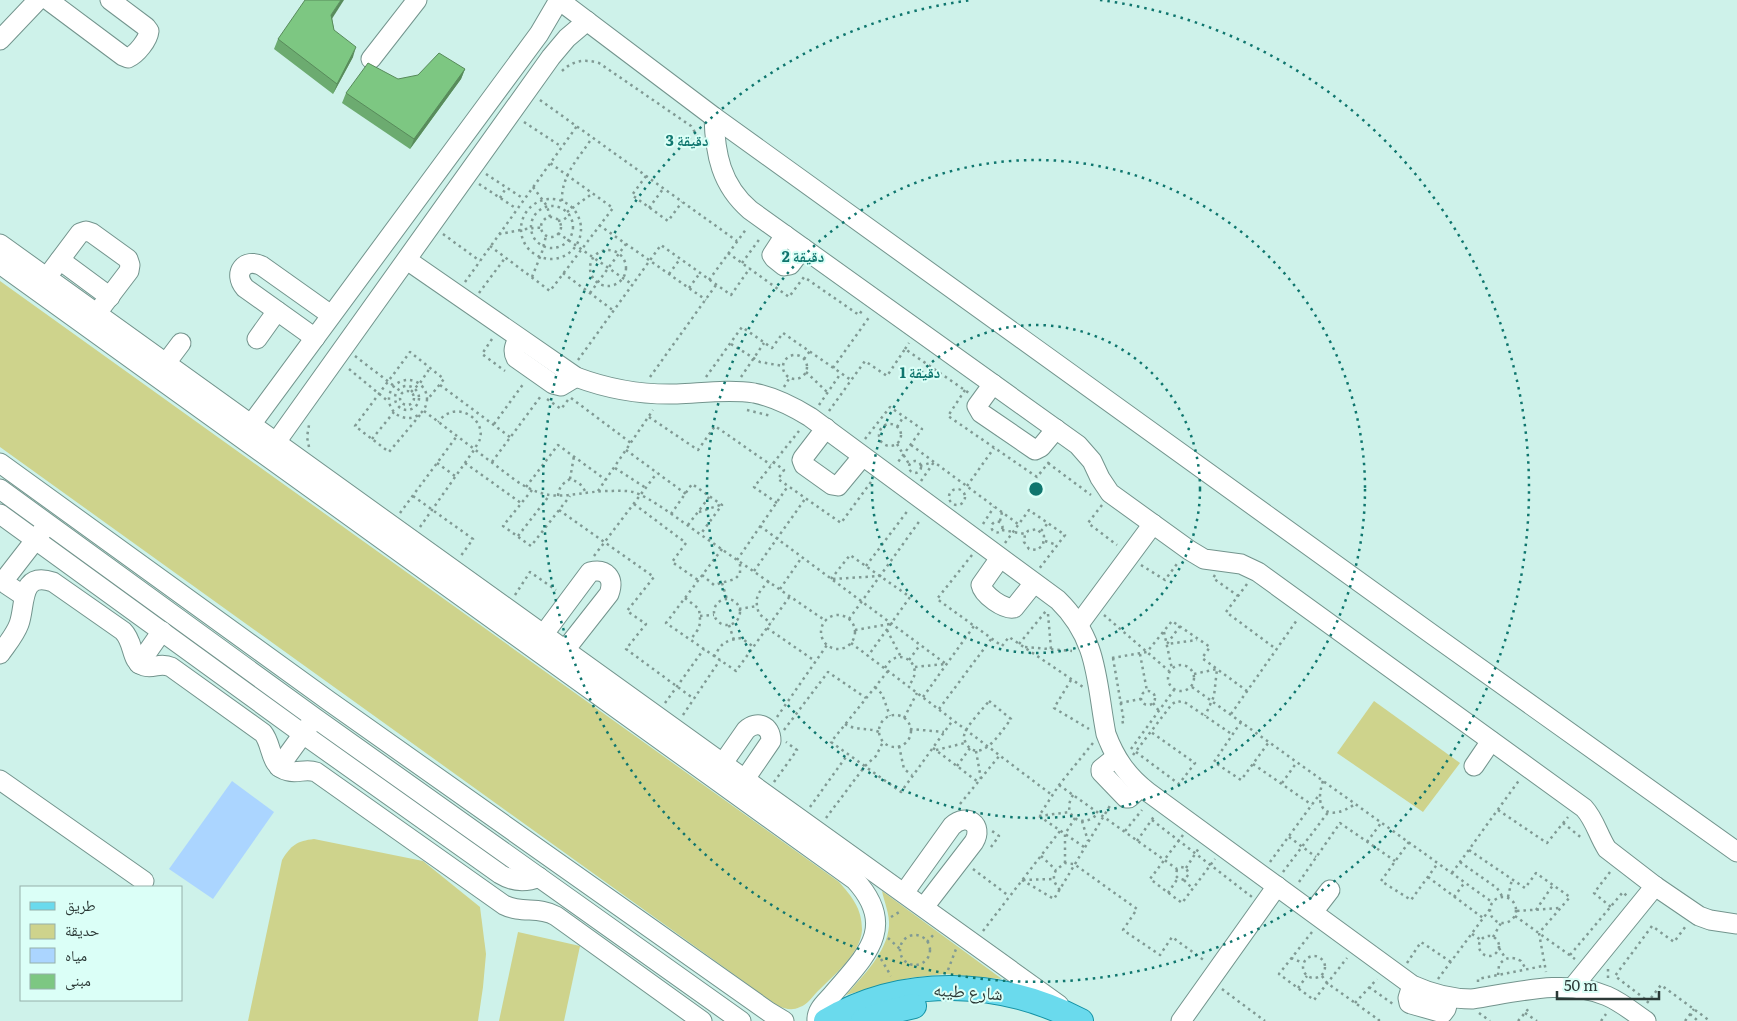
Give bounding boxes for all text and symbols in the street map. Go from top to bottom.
text: 3 دقيقة [666,128,708,151]
text: 2 دقيقة [782,244,824,267]
text: 1 دقيقة [900,360,940,383]
centre of rings [1027,480,1045,498]
legend [20,886,182,1001]
text: طريق [65,893,96,916]
text: حديقة [65,918,100,941]
text: مياه [65,943,87,966]
text: مبنى [65,968,91,991]
scale bar [1557,968,1660,1000]
text: 50 m [1564,973,1598,996]
street label: شارع طيبه [932,975,1004,1006]

